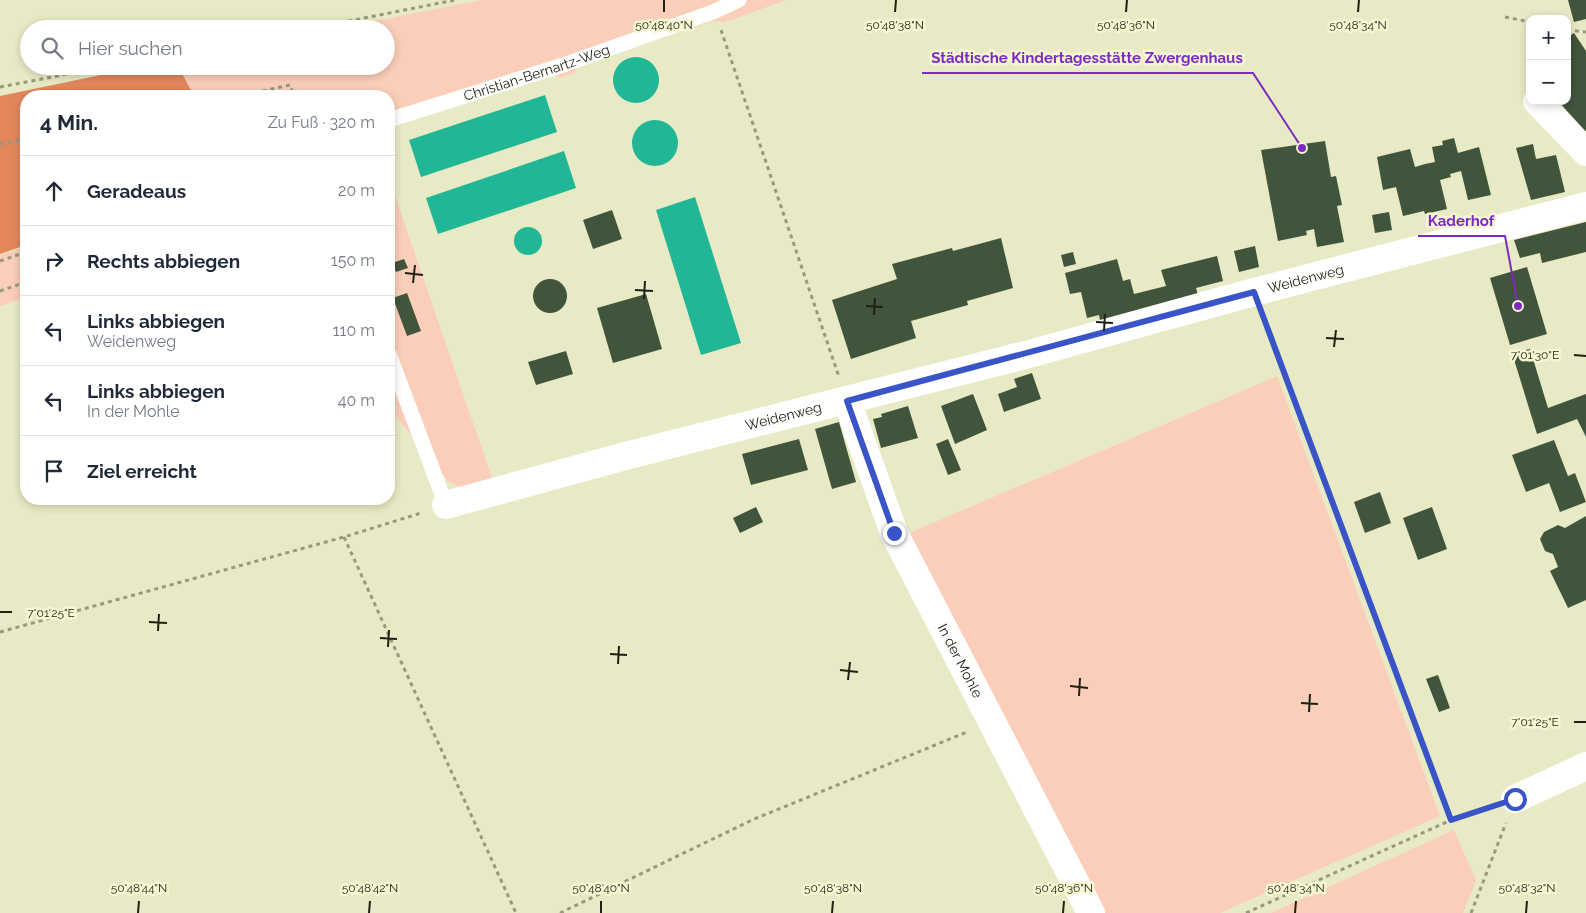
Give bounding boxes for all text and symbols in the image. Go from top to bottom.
map controls [1526,15,1571,105]
button: + [1526,15,1571,60]
text: 50°48'40"N [635,18,693,32]
text: 50°48'38"N [866,18,924,32]
text: 50°48'36"N [1097,18,1155,32]
text: 50°48'34"N [1329,18,1387,32]
search box [20,20,395,75]
icon: search [38,34,66,62]
text: Hier suchen [78,37,183,59]
street label: Christian-Bernartz-Weg [462,41,612,104]
callout: Städtische Kindertagesstätte Zwergenhaus [922,43,1253,73]
text: Städtische Kindertagesstätte Zwergenhaus [931,49,1243,67]
button: − [1526,60,1571,105]
text: 4 Min. [40,110,98,135]
text: Zu Fuß · 320 m [268,113,375,132]
icon: ahead [40,177,68,205]
text: Geradeaus [87,180,186,202]
text: 20 m [338,181,375,200]
callout: Kaderhof [1418,206,1505,236]
text: Kaderhof [1428,212,1495,230]
icon: right [40,247,68,275]
text: Rechts abbiegen [87,250,240,272]
text: 150 m [331,251,375,270]
street label: Weidenweg [1266,261,1345,296]
text: Links abbiegen [87,310,225,332]
icon: left [40,317,68,345]
text: 110 m [333,321,375,340]
text: Weidenweg [87,332,176,351]
text: 7°01'30"E [1511,348,1559,362]
text: Links abbiegen [87,380,225,402]
icon: left [40,387,68,415]
text: 40 m [338,391,375,410]
street label: Weidenweg [744,399,823,433]
text: In der Mohle [87,402,180,421]
icon: arrive [40,457,68,485]
text: Ziel erreicht [87,460,197,482]
route end [883,522,906,545]
text: 7°01'25"E [27,606,75,620]
street label: In der Mohle [934,621,986,700]
text: 7°01'25"E [1511,715,1559,729]
route start [1504,788,1527,811]
text: 50°48'44"N [111,881,167,895]
text: 50°48'42"N [342,881,398,895]
text: 50°48'40"N [572,881,630,895]
text: 50°48'38"N [804,881,862,895]
text: 50°48'36"N [1035,881,1093,895]
text: 50°48'34"N [1267,881,1325,895]
text: 50°48'32"N [1498,881,1556,895]

